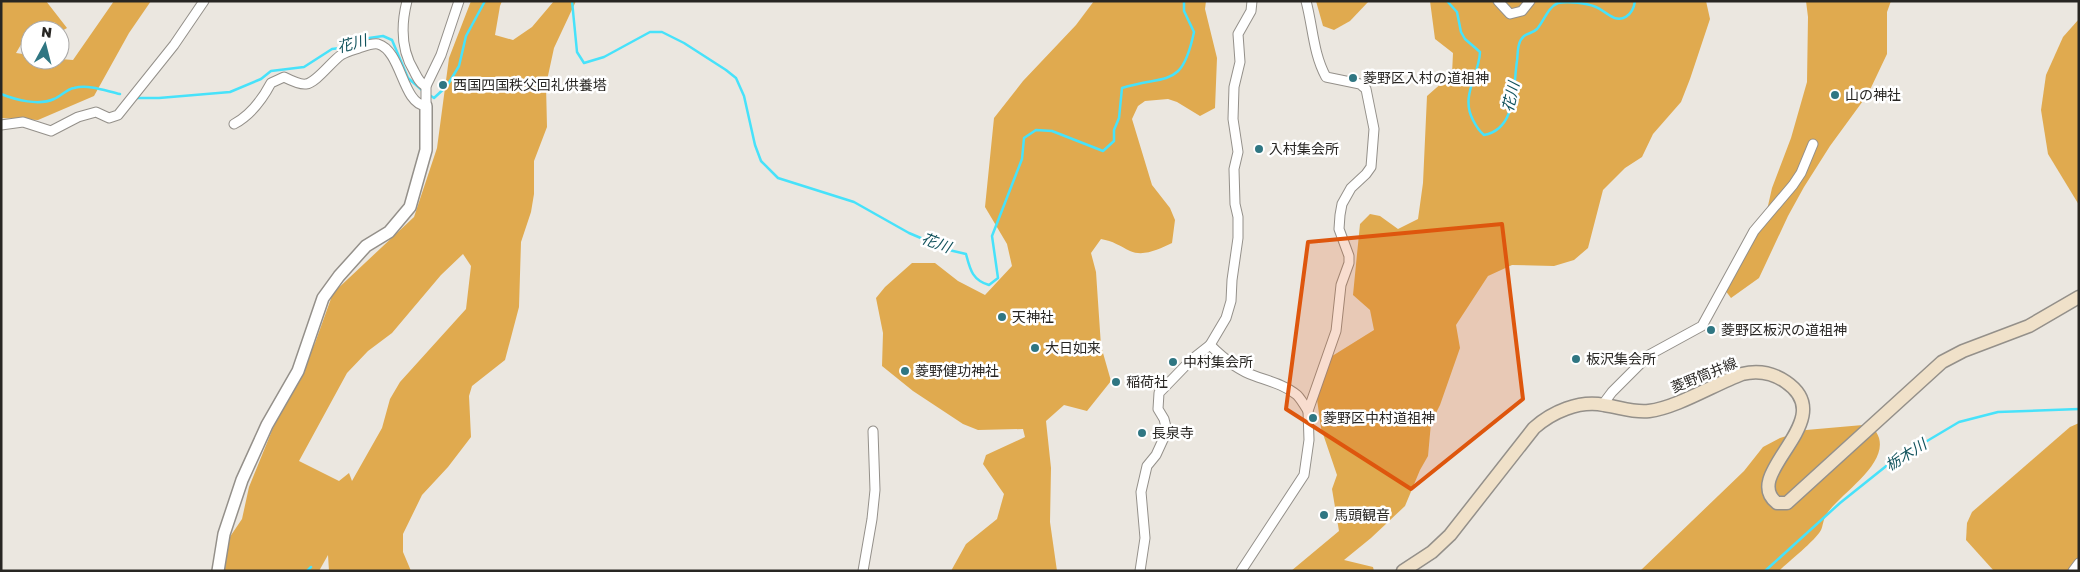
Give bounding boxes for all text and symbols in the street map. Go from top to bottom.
north arrow [20,20,70,70]
text: N [40,23,53,41]
water label: 花川 [335,30,370,56]
place label: 菱野区入村の道祖神 [1363,69,1489,86]
marker: 菱野区入村の道祖神 [1347,72,1359,84]
place label: 西国四国秩父回礼供養塔 [453,76,607,93]
water label: 花川 [1498,78,1523,113]
marker: 西国四国秩父回礼供養塔 [437,79,449,91]
place label: 山の神社 [1845,86,1901,103]
marker: 山の神社 [1829,89,1841,101]
place label: 入村集会所 [1269,140,1339,157]
marker: 入村集会所 [1253,143,1265,155]
water label: 花川 [919,228,955,256]
place label: 天神社 [1012,308,1054,325]
marker: 天神社 [996,311,1008,323]
place label: 菱野区板沢の道祖神 [1721,321,1847,338]
marker: 菱野区板沢の道祖神 [1705,324,1717,336]
place label: 大日如来 [1045,339,1101,356]
marker: 大日如来 [1029,342,1041,354]
place label: 板沢集会所 [1586,350,1656,367]
place label: 中村集会所 [1183,353,1253,370]
marker: 板沢集会所 [1570,353,1582,365]
street label: 菱野筒井線 [1668,354,1739,396]
marker: 中村集会所 [1167,356,1179,368]
place label: 菱野健功神社 [915,362,999,379]
marker: 菱野健功神社 [899,365,911,377]
place label: 稲荷社 [1126,373,1168,390]
marker: 稲荷社 [1110,376,1122,388]
place label: 菱野区中村道祖神 [1323,409,1435,426]
marker: 菱野区中村道祖神 [1307,412,1319,424]
place label: 長泉寺 [1152,424,1194,441]
marker: 長泉寺 [1136,427,1148,439]
water label: 栃木川 [1882,434,1931,474]
place label: 馬頭観音 [1334,506,1390,523]
marker: 馬頭観音 [1318,509,1330,521]

